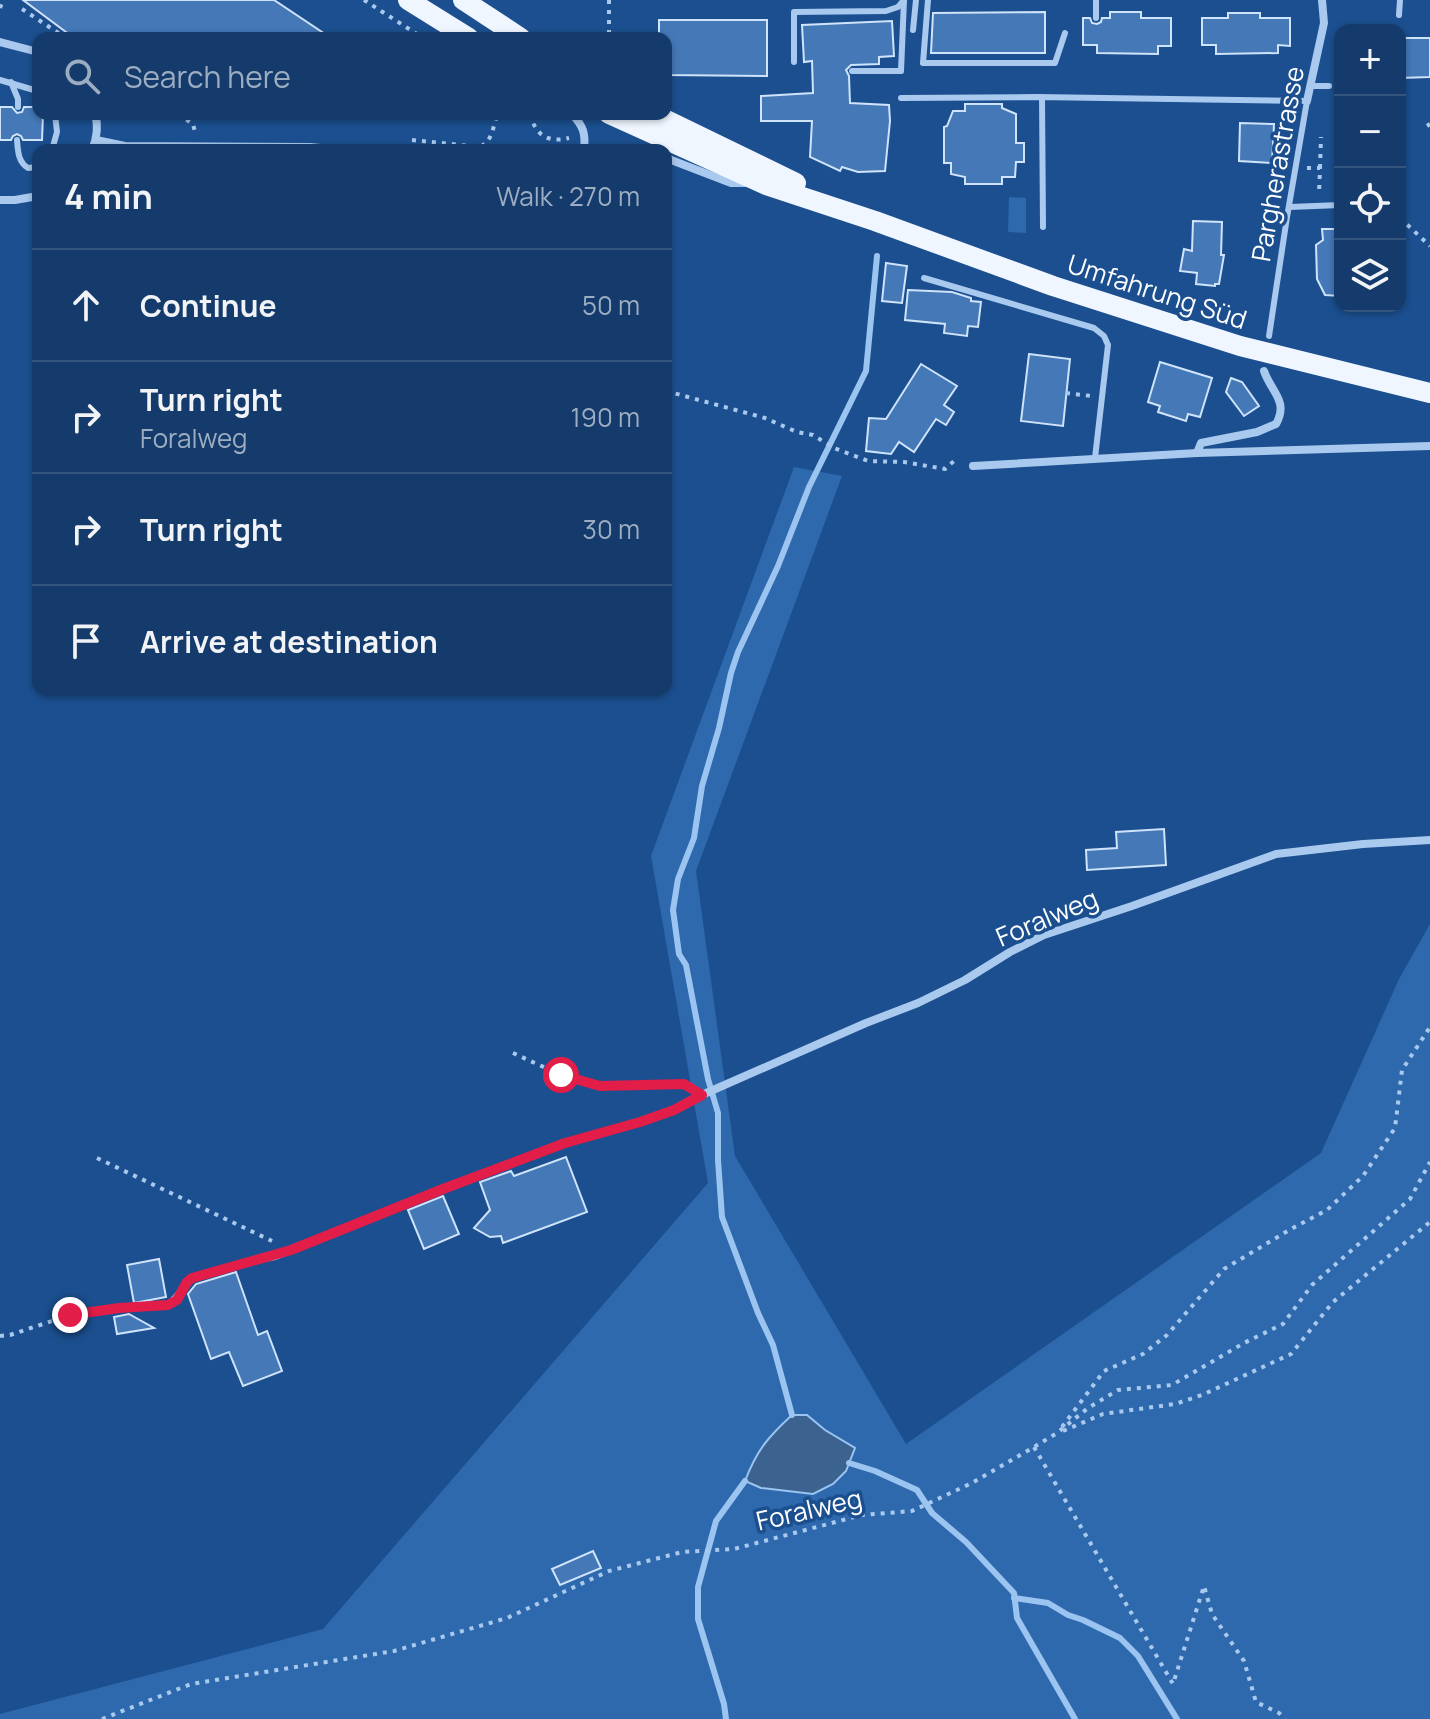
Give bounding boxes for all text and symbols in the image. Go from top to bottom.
map controls [1334,24,1406,312]
button: + [1334,24,1406,96]
search box [32,32,672,120]
icon: search [60,54,104,98]
text: Search here [124,56,291,97]
street label: Pargherastrasse [1242,63,1312,264]
button: − [1334,96,1406,168]
button: locate [1334,168,1406,240]
text: 4 min [64,173,153,219]
text: Walk · 270 m [496,178,640,214]
button: layers [1334,240,1406,312]
street label: Umfahrung Süd [1063,245,1252,337]
icon: ahead [64,283,108,327]
text: Continue [140,285,276,326]
text: 50 m [582,287,640,323]
text: Turn right [140,379,283,420]
icon: right [64,395,108,439]
text: 190 m [571,399,640,435]
text: Foralweg [140,420,247,456]
icon: right [64,507,108,551]
text: Turn right [140,509,283,550]
text: 30 m [583,511,640,547]
icon: arrive [64,619,108,663]
text: Arrive at destination [140,621,438,662]
street label: Foralweg [990,880,1103,955]
route start [543,1057,579,1093]
route end [52,1297,88,1333]
street label: Foralweg [752,1479,865,1539]

